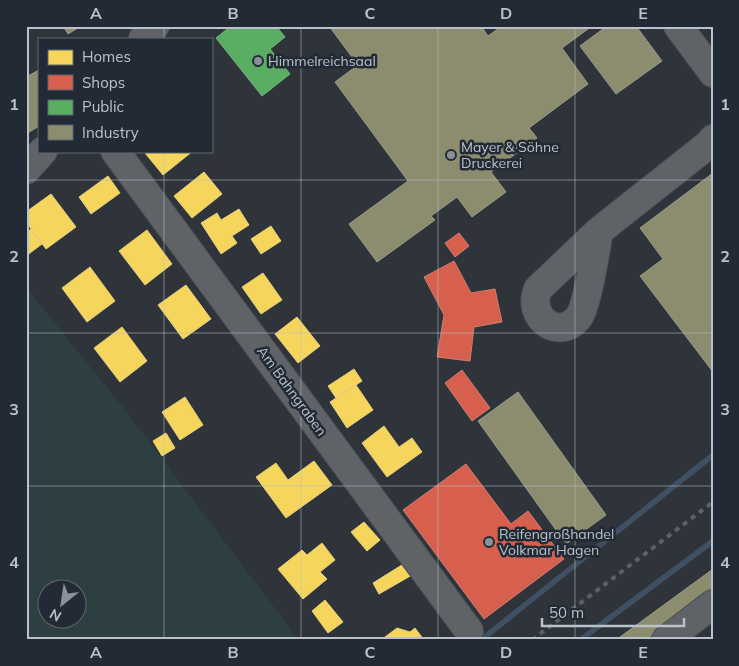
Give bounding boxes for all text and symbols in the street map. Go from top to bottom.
text: A [90,3,102,23]
text: B [227,3,239,23]
text: C [365,3,376,23]
text: D [500,3,512,23]
text: E [638,3,648,23]
legend [38,38,212,152]
text: Homes [82,47,131,66]
place label: Himmelreichsaal [268,52,376,70]
marker: Himmelreichsaal [252,55,264,67]
text: Shops [82,73,125,92]
text: 1 [9,94,19,114]
text: 1 [720,94,730,114]
text: Public [82,97,124,116]
text: Industry [82,123,139,142]
place label: Mayer & Söhne Druckerei [461,138,559,172]
marker: Mayer & Söhne Druckerei [445,149,457,161]
text: 2 [9,246,19,266]
text: 2 [720,246,730,266]
street label: Am Bahngraben [253,343,331,439]
text: 3 [9,399,19,419]
text: 3 [720,399,730,419]
place label: Reifengroßhandel Volkmar Hagen [499,525,614,559]
marker: Reifengroßhandel Volkmar Hagen [483,536,495,548]
text: 4 [9,552,19,572]
text: 4 [720,552,730,572]
north arrow [38,578,88,628]
scale bar [542,596,684,628]
text: 50 m [549,603,584,622]
text: N [46,605,65,626]
text: A [90,642,102,662]
text: B [227,642,239,662]
text: C [365,642,376,662]
text: D [500,642,512,662]
text: E [638,642,648,662]

